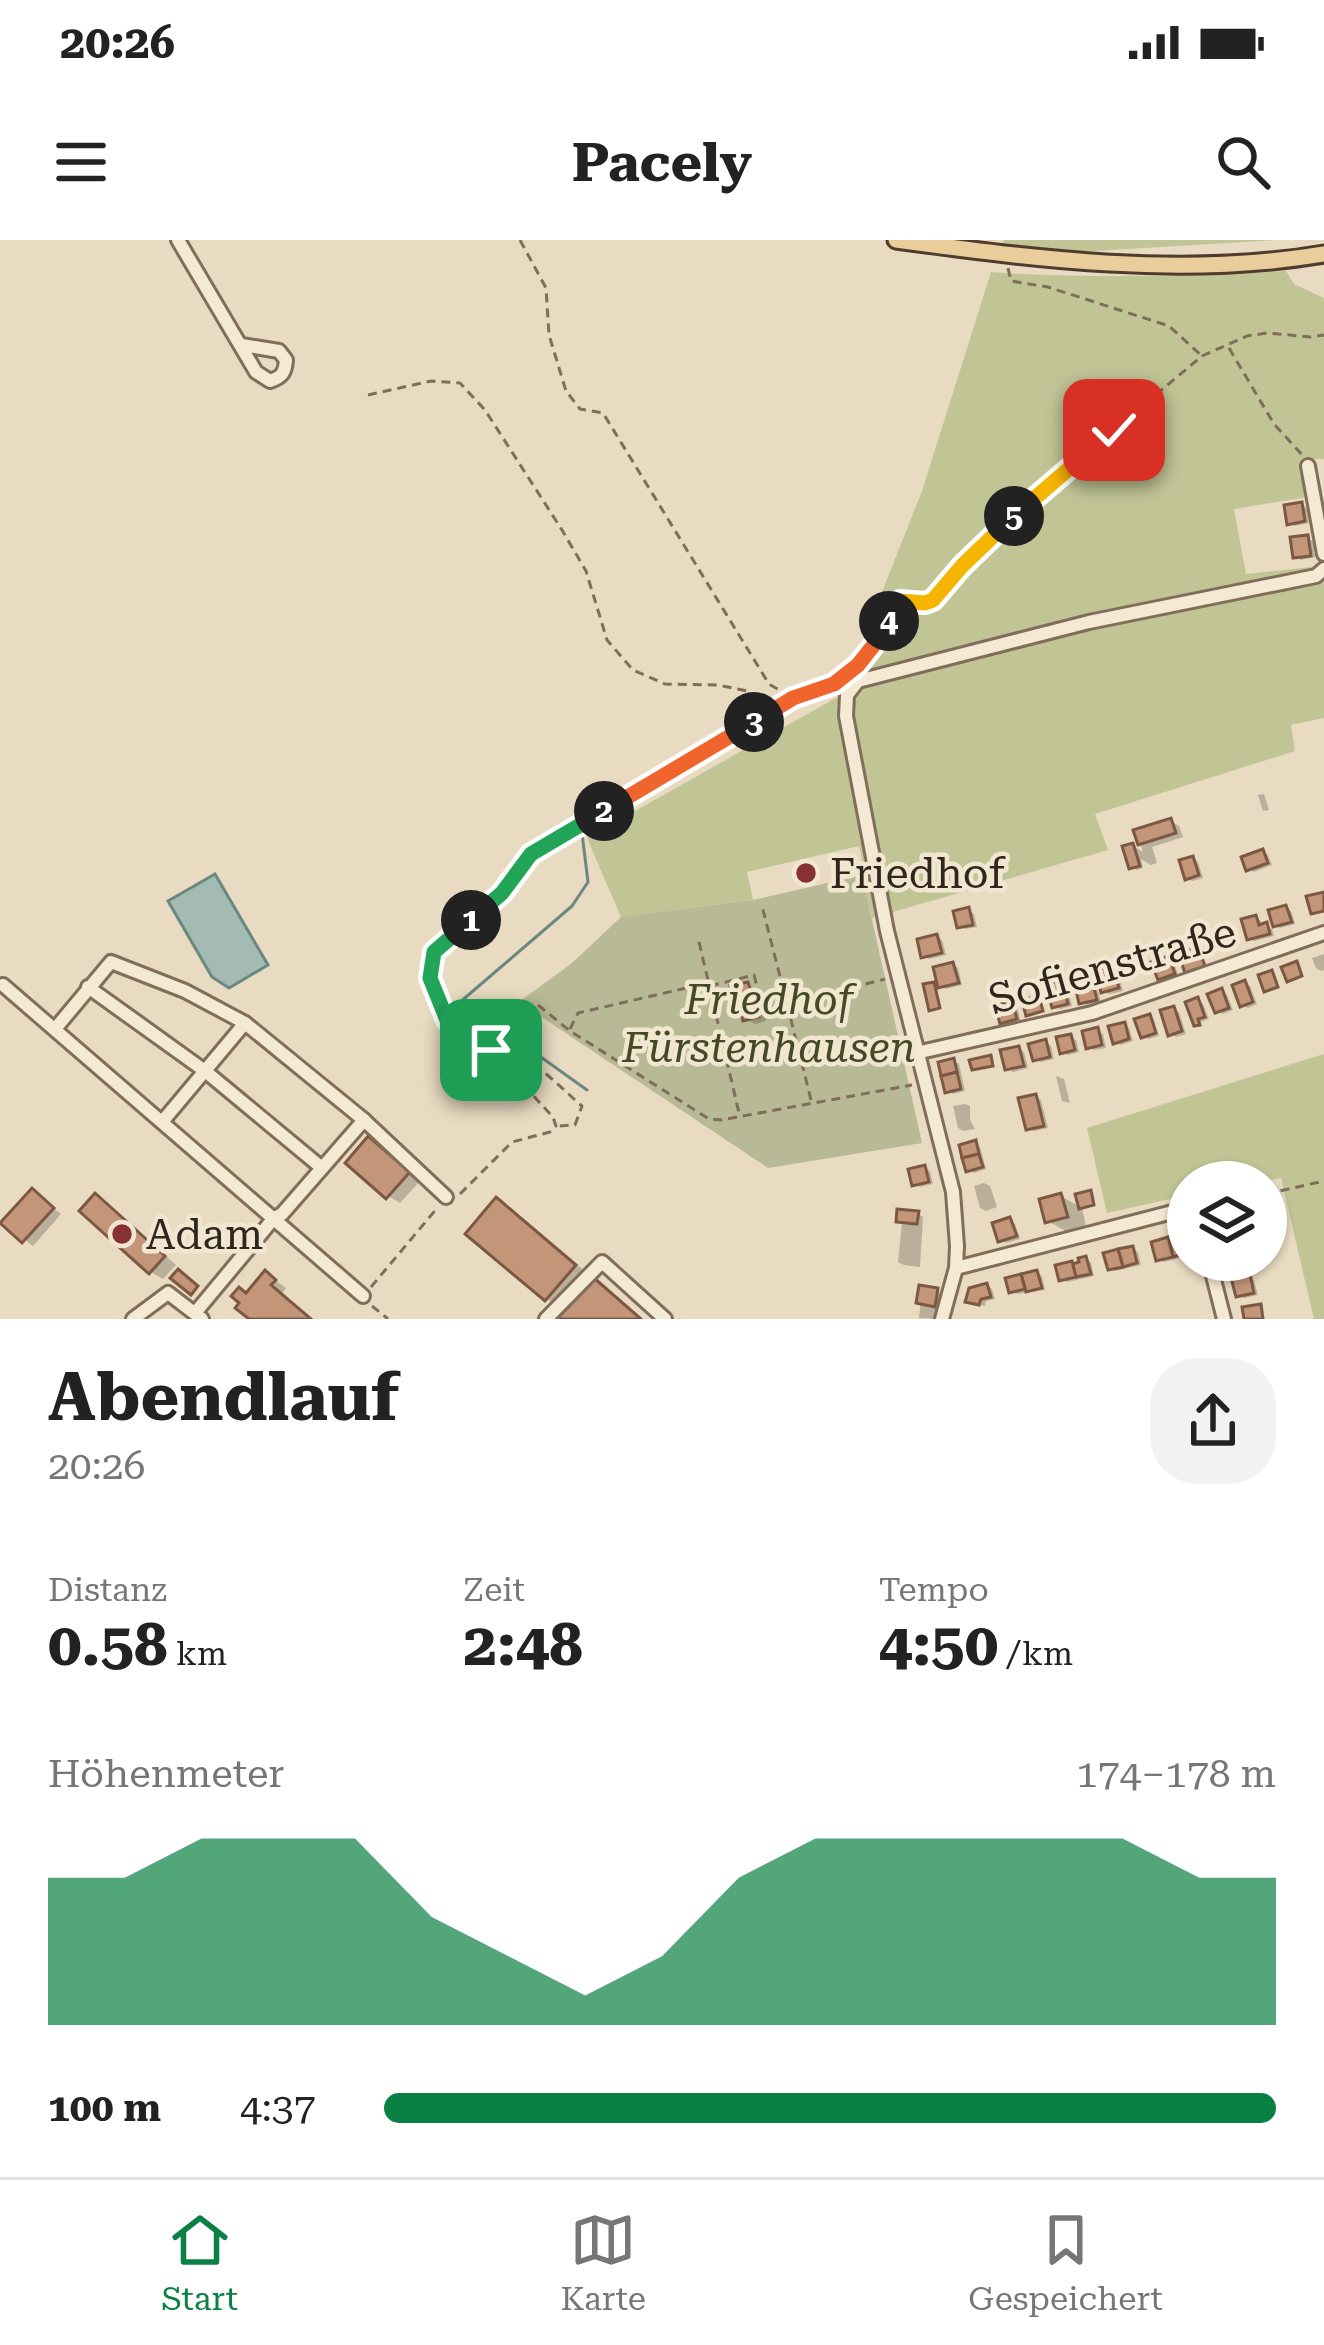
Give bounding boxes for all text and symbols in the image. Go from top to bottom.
text: 20:26 [60,16,175,69]
icon: menu [48,129,114,195]
icon: search [1210,129,1276,195]
text: Pacely [572,131,752,194]
pin [1063,379,1165,481]
icon: check [1081,397,1147,463]
pin: 5 [984,486,1044,546]
text: 5 [1005,496,1023,535]
pin: 4 [859,591,919,651]
text: 4 [880,601,898,640]
pin: 3 [724,692,784,752]
text: 3 [745,702,763,741]
pin: 2 [574,781,634,841]
text: 2 [595,791,613,830]
place label: Friedhof [830,849,1006,898]
marker: Friedhof [793,860,819,886]
pin: 1 [441,890,501,950]
text: 1 [462,900,480,939]
street label: Sofienstraße [983,907,1242,1024]
park label: Friedhof Fürstenhausen [621,975,916,1072]
pin [440,999,542,1101]
icon: arrive [458,1017,524,1083]
map controls [1167,1161,1287,1281]
button: layers [1167,1161,1287,1281]
place label: Adam [146,1210,263,1259]
marker: Adam [109,1221,135,1247]
button: share [1150,1358,1276,1484]
text: Abendlauf [48,1359,399,1436]
text: 20:26 [48,1443,145,1489]
text: Distanz [48,1570,167,1609]
text: Zeit [463,1570,525,1609]
text: Tempo [879,1570,989,1609]
text: 0.58 [48,1609,168,1680]
text: 2:48 [463,1609,583,1680]
text: 4:50 [879,1609,998,1680]
text: km [168,1634,227,1673]
text: /km [998,1634,1073,1673]
text: Höhenmeter [48,1751,284,1797]
text: 174–178 m [1076,1751,1276,1797]
text: 100 m [48,2085,161,2131]
text: 4:37 [240,2085,316,2131]
tab: Start [161,2207,238,2318]
tab: Karte [560,2207,646,2318]
tab: Gespeichert [968,2207,1163,2318]

